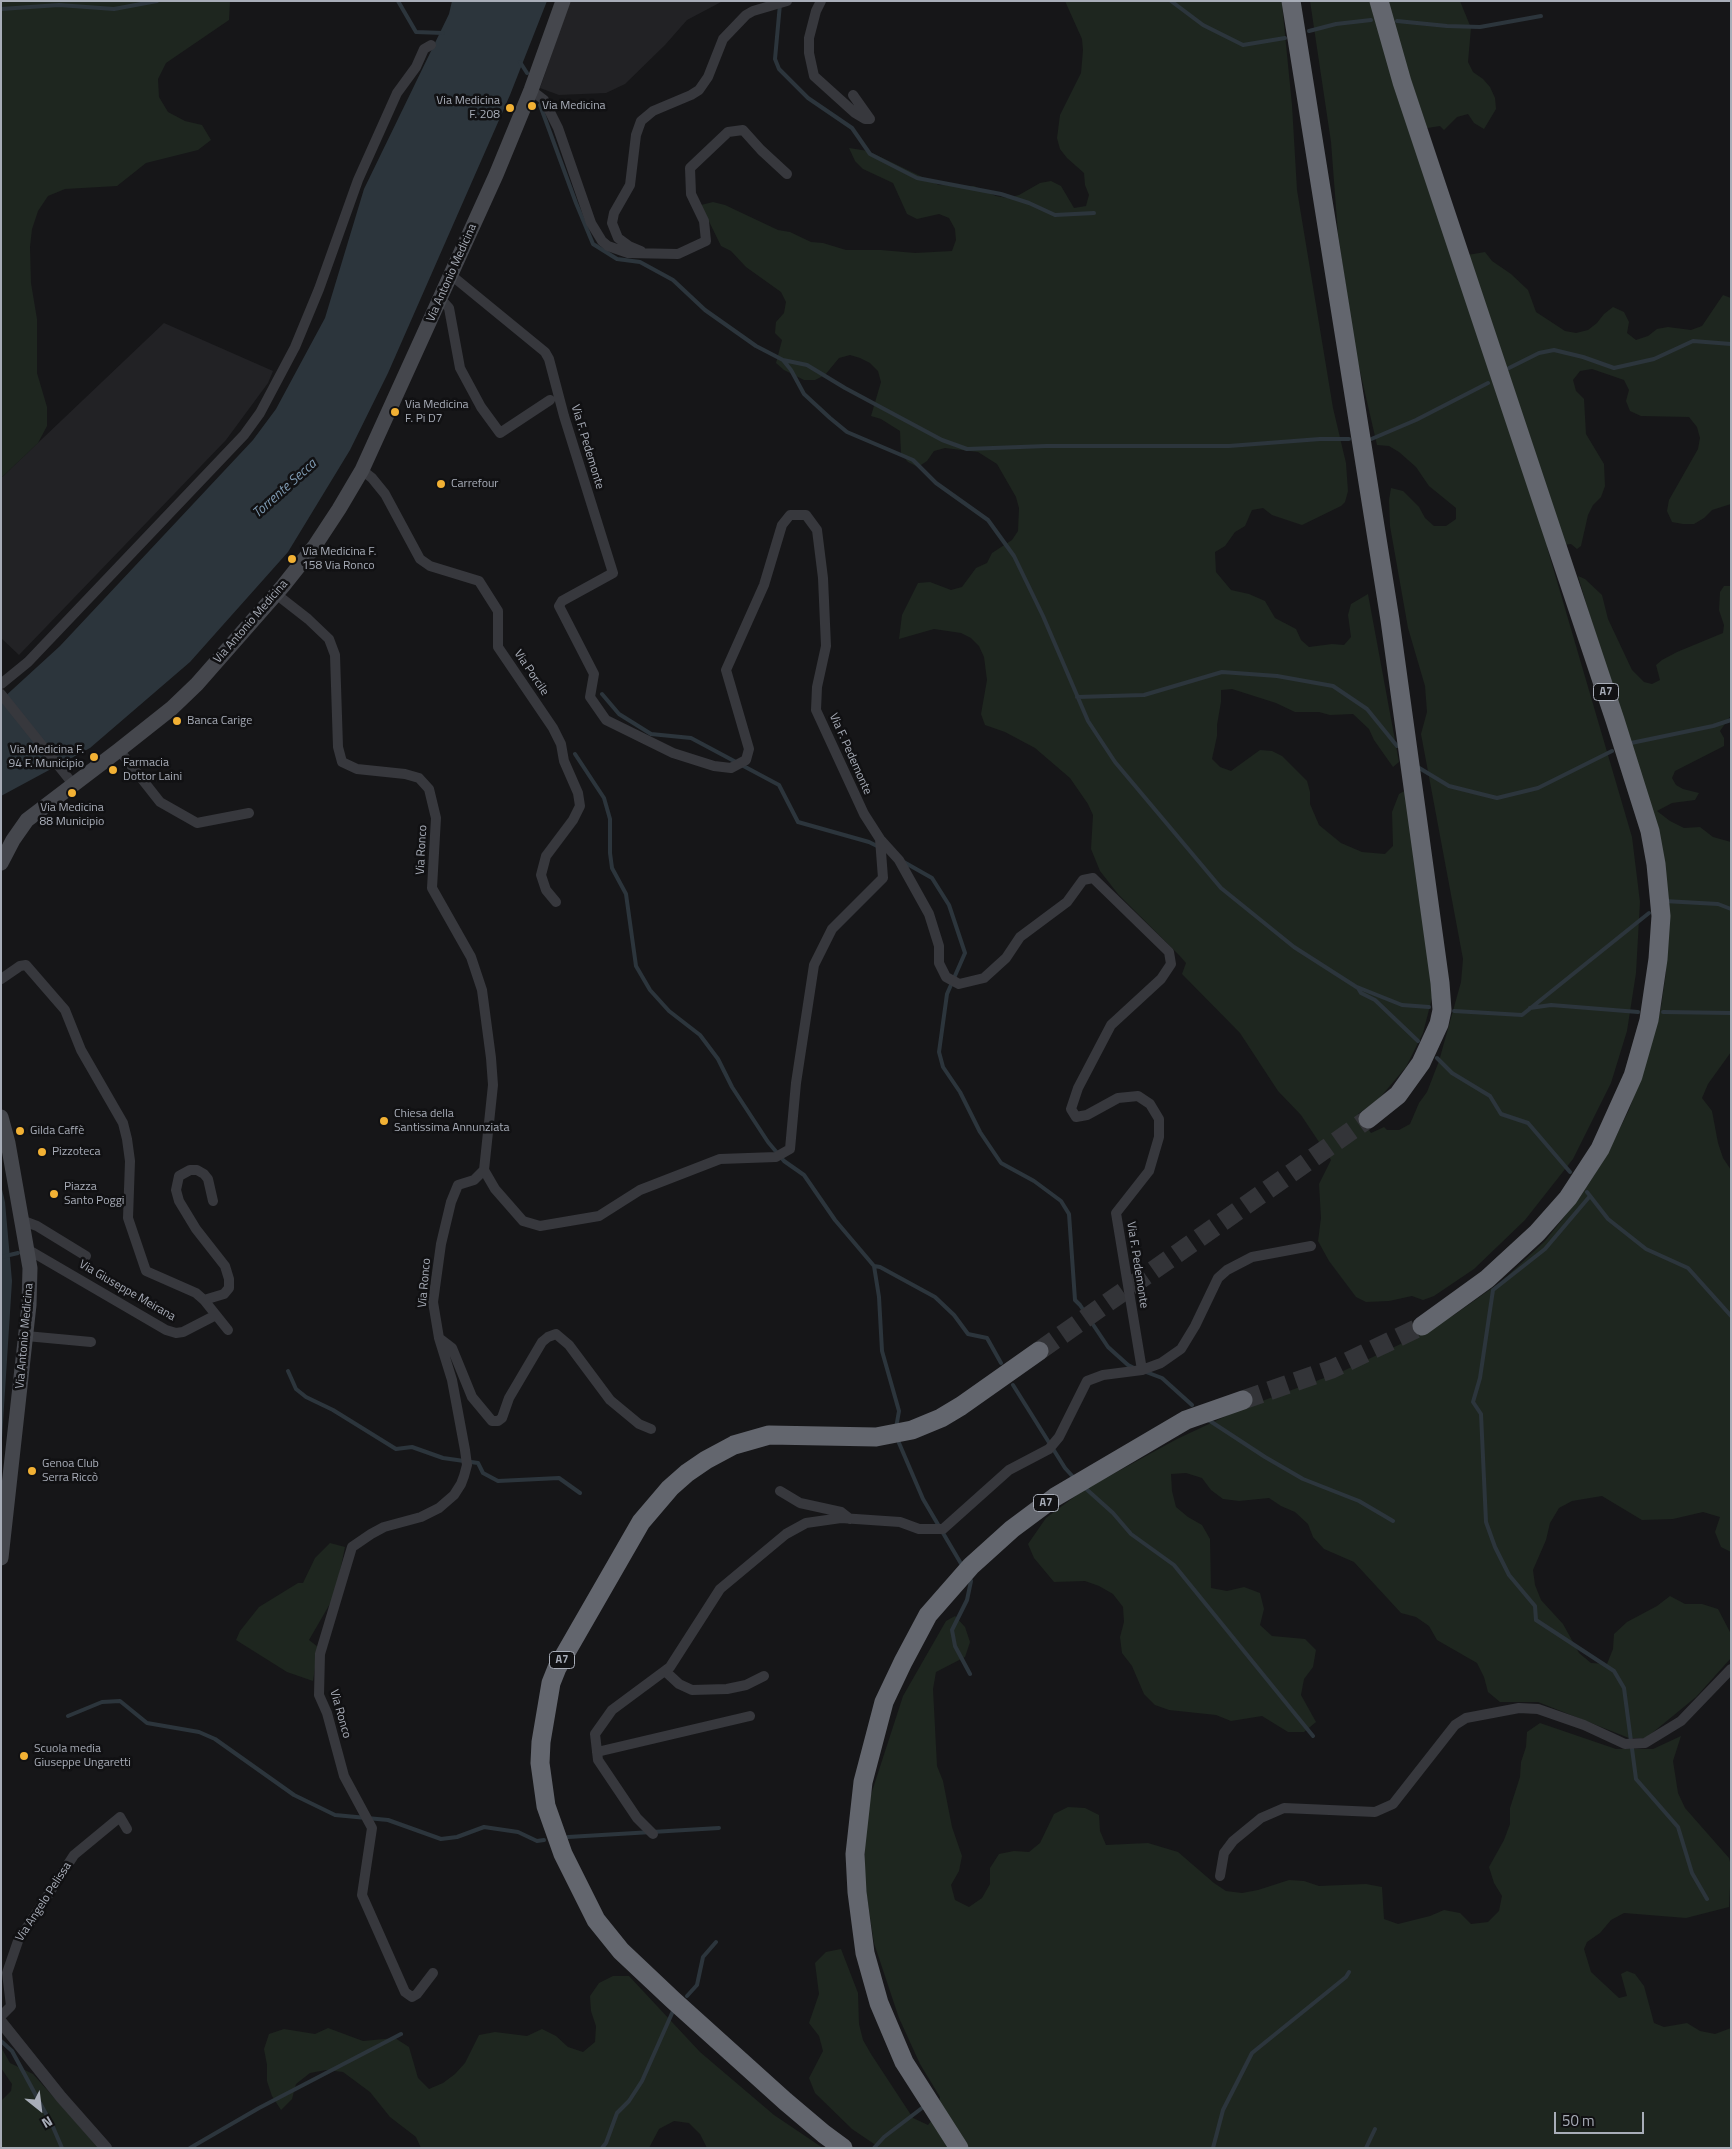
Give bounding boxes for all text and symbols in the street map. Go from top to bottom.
place label: Via Medicina F. 208 [436,94,500,122]
place label: Via Medicina [542,99,606,113]
marker: Via Medicina [526,100,538,112]
marker: Via Medicina F. 208 [504,102,516,114]
street label: Via Antonio Medicina [424,222,480,324]
place label: Via Medicina F. Pi D7 [405,398,469,426]
street label: Via F. Pedemonte [567,403,607,491]
marker: Via Medicina F. Pi D7 [389,406,401,418]
water label: Torrente Secca [250,456,320,522]
place label: Carrefour [451,477,499,491]
marker: Carrefour [435,478,447,490]
place label: Via Medicina F. 158 Via Ronco [302,545,376,573]
marker: Via Medicina F. 158 Via Ronco [286,553,298,565]
street label: Via Antonio Medicina [211,577,291,667]
street label: Via Porcile [510,647,552,699]
road number: A7 [1594,684,1618,700]
street label: Via F. Pedemonte [826,711,874,797]
place label: Banca Carige [187,714,252,728]
marker: Banca Carige [171,715,183,727]
place label: Via Medicina F. 94 F. Municipio [9,743,84,771]
marker: Via Medicina F. 94 F. Municipio [88,751,100,763]
place label: Farmacia Dottor Laini [123,756,182,784]
marker: Farmacia Dottor Laini [107,764,119,776]
marker: Via Medicina 88 Municipio [66,787,78,799]
place label: Via Medicina 88 Municipio [40,801,104,829]
street label: Via Ronco [414,825,430,875]
place label: Chiesa della Santissima Annunziata [394,1107,509,1135]
marker: Chiesa della Santissima Annunziata [378,1115,390,1127]
place label: Gilda Caffè [30,1124,84,1138]
marker: Gilda Caffè [14,1125,26,1137]
place label: Pizzoteca [52,1145,100,1159]
marker: Pizzoteca [36,1146,48,1158]
place label: Piazza Santo Poggi [64,1180,124,1208]
marker: Piazza Santo Poggi [48,1188,60,1200]
street label: Via F. Pedemonte [1123,1221,1151,1309]
street label: Via Giuseppe Meirana [76,1258,178,1324]
street label: Via Ronco [416,1258,434,1308]
street label: Via Antonio Medicina [13,1283,37,1389]
place label: Genoa Club Serra Riccò [42,1457,99,1485]
marker: Genoa Club Serra Riccò [26,1465,38,1477]
road number: A7 [1034,1495,1058,1512]
road number: A7 [550,1652,574,1668]
street label: Via Ronco [326,1688,354,1740]
place label: Scuola media Giuseppe Ungaretti [34,1742,131,1770]
marker: Scuola media Giuseppe Ungaretti [18,1750,30,1762]
street label: Via Angelo Pelissa [13,1860,75,1944]
north arrow [15,2084,65,2134]
scale bar [1557,2102,1647,2134]
text: 50 m [1562,2109,1595,2132]
text: N [38,2111,57,2134]

